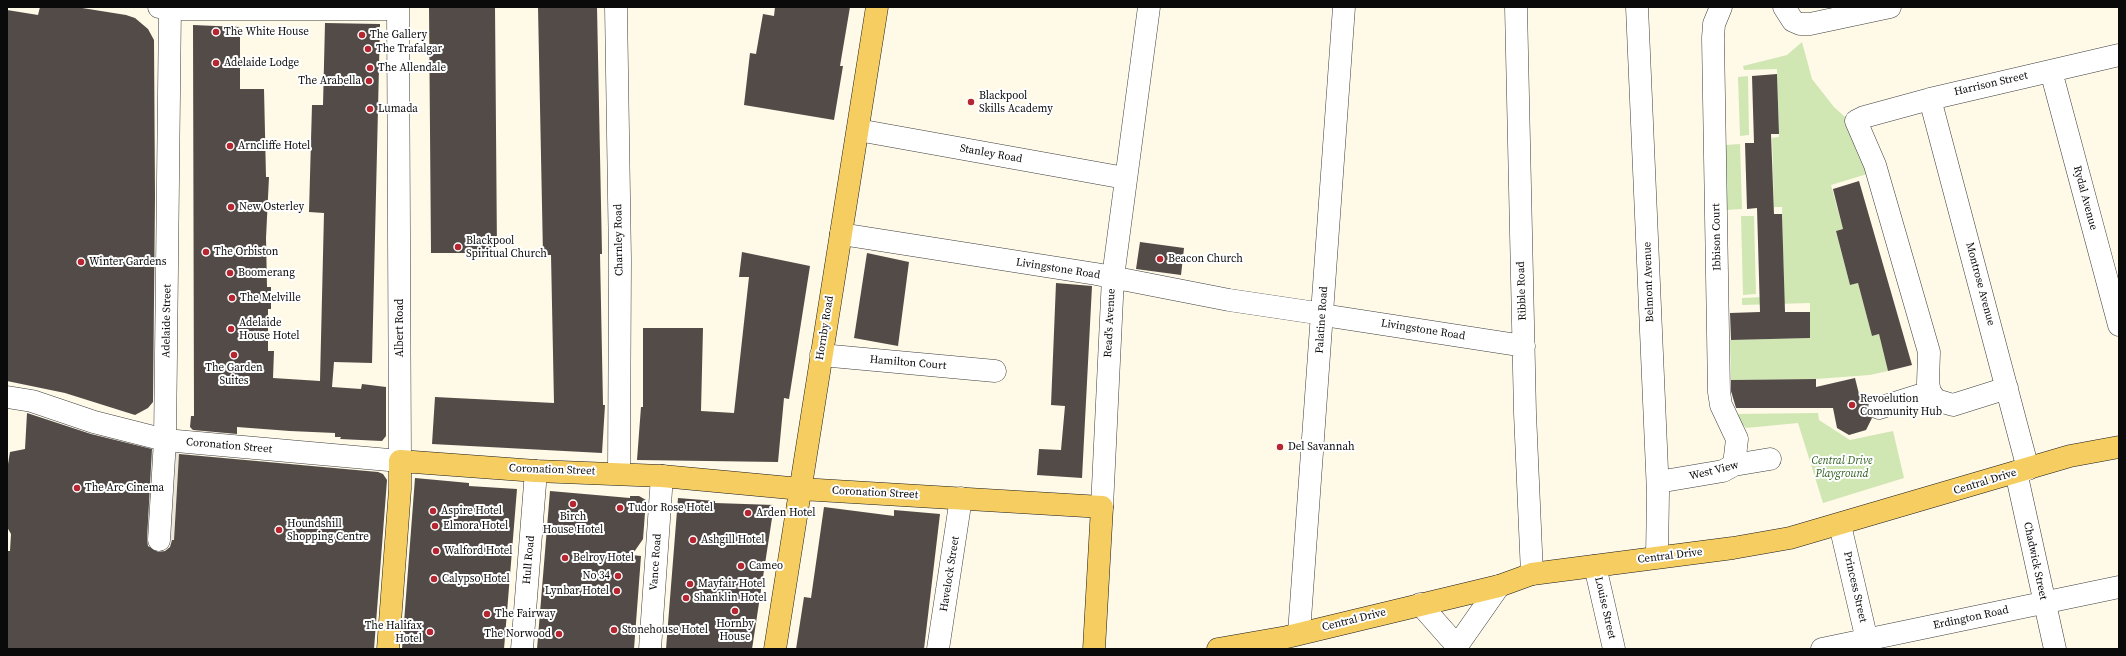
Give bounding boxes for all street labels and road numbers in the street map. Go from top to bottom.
street label: Harrison Street [1953,69,2029,99]
street label: Stanley Road [959,142,1023,166]
street label: Rydal Avenue [2070,164,2100,232]
street label: Ibbison Court [1710,203,1724,271]
street label: Charnley Road [612,204,626,276]
street label: Montrose Avenue [1963,241,1997,327]
street label: Belmont Avenue [1641,242,1657,322]
street label: Livingstone Road [1015,256,1101,282]
street label: Ribble Road [1514,261,1530,321]
street label: Adelaide Street [160,284,174,358]
street label: Palatine Road [1313,286,1331,354]
street label: Read's Avenue [1102,288,1118,358]
street label: Hornby Road [813,295,837,361]
street label: Albert Road [393,299,407,357]
street label: Livingstone Road [1380,317,1466,343]
street label: Hamilton Court [869,353,947,373]
street label: Coronation Street [185,436,273,456]
street label: West View [1688,458,1740,484]
street label: Coronation Street [509,462,595,478]
street label: Central Drive [1952,466,2018,498]
street label: Coronation Street [832,484,918,502]
street label: Chadwick Street [2020,521,2050,601]
street label: Vance Road [647,533,665,591]
street label: Hull Road [520,535,538,585]
street label: Havelock Street [938,535,962,613]
street label: Central Drive [1637,545,1703,567]
street label: Princess Street [1840,550,1870,624]
street label: Louise Street [1591,576,1619,640]
street label: Erdington Road [1932,604,2010,632]
street label: Central Drive [1321,606,1387,634]

